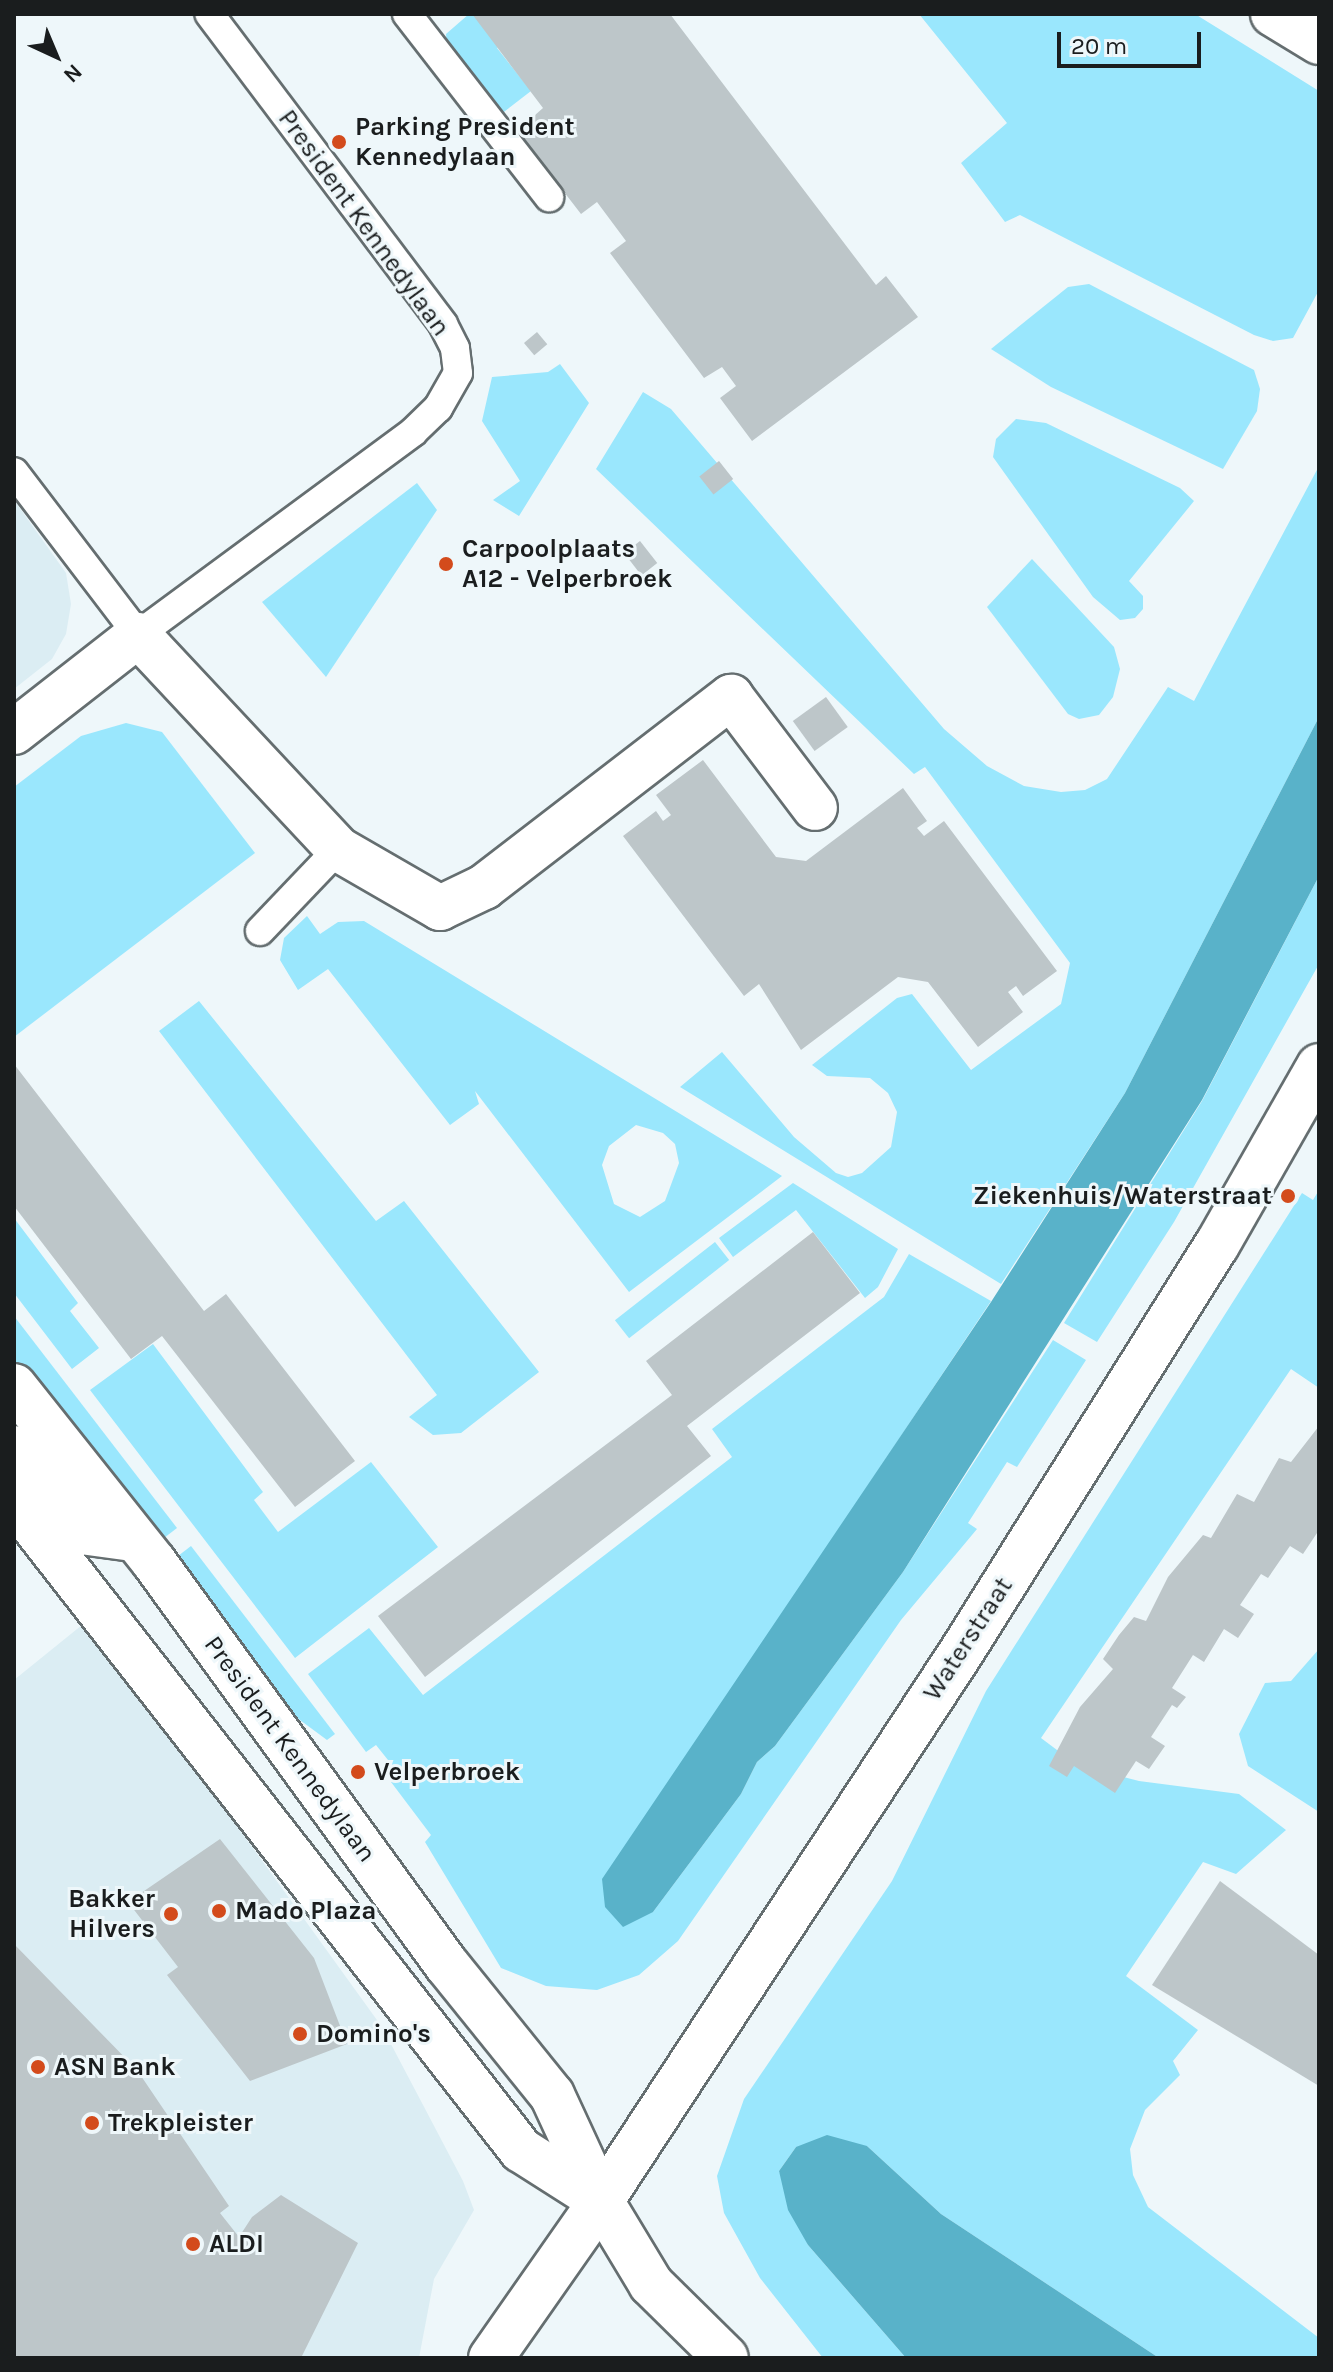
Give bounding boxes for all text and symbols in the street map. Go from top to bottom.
north arrow [16,16,96,96]
scale bar [1061,16,1205,66]
text: 20 m [1071,32,1127,60]
text: N [58,58,87,88]
street label: President Kennedylaan [271,104,457,342]
place label: Parking President Kennedylaan [355,111,575,172]
marker: Parking President Kennedylaan [330,133,348,151]
place label: Carpoolplaats A12 - Velperbroek [462,533,672,594]
marker: Carpoolplaats A12 - Velperbroek [437,555,455,573]
place label: Ziekenhuis/Waterstraat [973,1180,1272,1212]
marker: Ziekenhuis/Waterstraat [1279,1187,1297,1205]
street label: Waterstraat [917,1572,1019,1706]
street label: President Kennedylaan [197,1630,383,1868]
place label: Velperbroek [374,1756,520,1788]
marker: Velperbroek [349,1763,367,1781]
place label: Bakker Hilvers [68,1883,155,1944]
place label: Mado Plaza [235,1895,377,1927]
marker: Mado Plaza [210,1902,228,1920]
marker: Bakker Hilvers [162,1905,180,1923]
place label: Domino's [316,2018,431,2050]
marker: Domino's [291,2025,309,2043]
place label: ASN Bank [54,2051,176,2083]
marker: ASN Bank [29,2058,47,2076]
place label: Trekpleister [108,2107,253,2139]
marker: Trekpleister [83,2114,101,2132]
place label: ALDI [209,2228,264,2260]
marker: ALDI [184,2235,202,2253]

